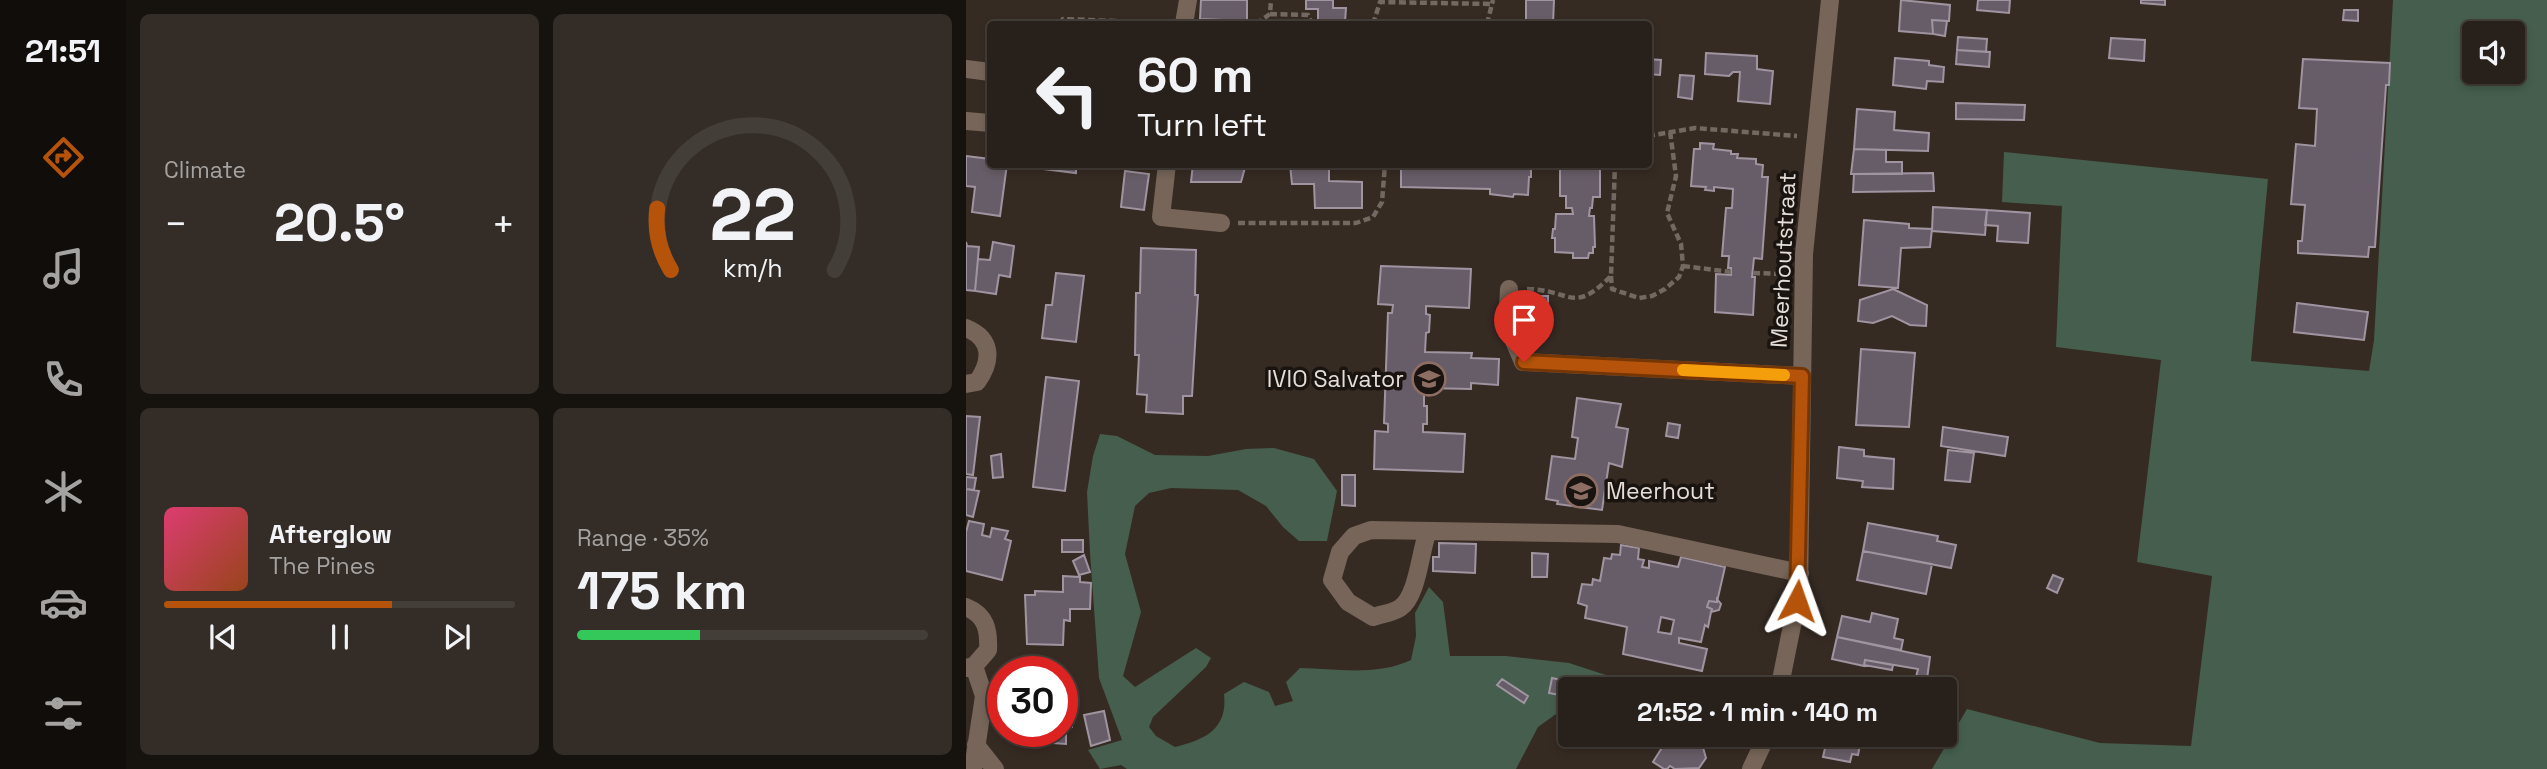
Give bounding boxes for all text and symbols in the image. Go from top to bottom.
map controls [2462,21,2525,84]
button: sound [2462,21,2525,84]
text: 21:51 [25,31,101,71]
text: 60 m [1137,44,1253,106]
icon: left [1022,49,1113,140]
text: Turn left [1137,105,1267,145]
icon: directions [39,133,88,182]
text: Climate [164,155,246,185]
text: 22 [709,168,796,261]
street label: Meerhoutstraat [1763,171,1803,349]
text: 20.5° [274,190,405,256]
text: − [164,200,188,248]
text: + [491,200,515,248]
icon: music [39,244,88,293]
text: km/h [723,252,782,284]
pin [1494,290,1554,362]
icon: arrive [1505,301,1543,339]
icon: phone [39,355,88,404]
school or university icon: IVIO Salvator [1410,360,1448,398]
place label: IVIO Salvator [1267,364,1404,394]
icon: climate [39,467,88,516]
school or university icon: Meerhout [1562,472,1600,510]
place label: Meerhout [1606,476,1715,506]
text: Afterglow [269,517,392,551]
text: Range · 35% [577,523,709,553]
text: The Pines [269,551,375,581]
text: 175 km [577,558,747,624]
position arrow [1760,564,1834,638]
icon: car [39,578,88,627]
icon: previous [204,618,242,656]
icon: pause [321,618,359,656]
icon: next [438,618,476,656]
speed limit sign: 30 [987,656,1078,747]
icon: filters [39,689,88,738]
text: 21:52 · 1 min · 140 m [1637,695,1878,729]

